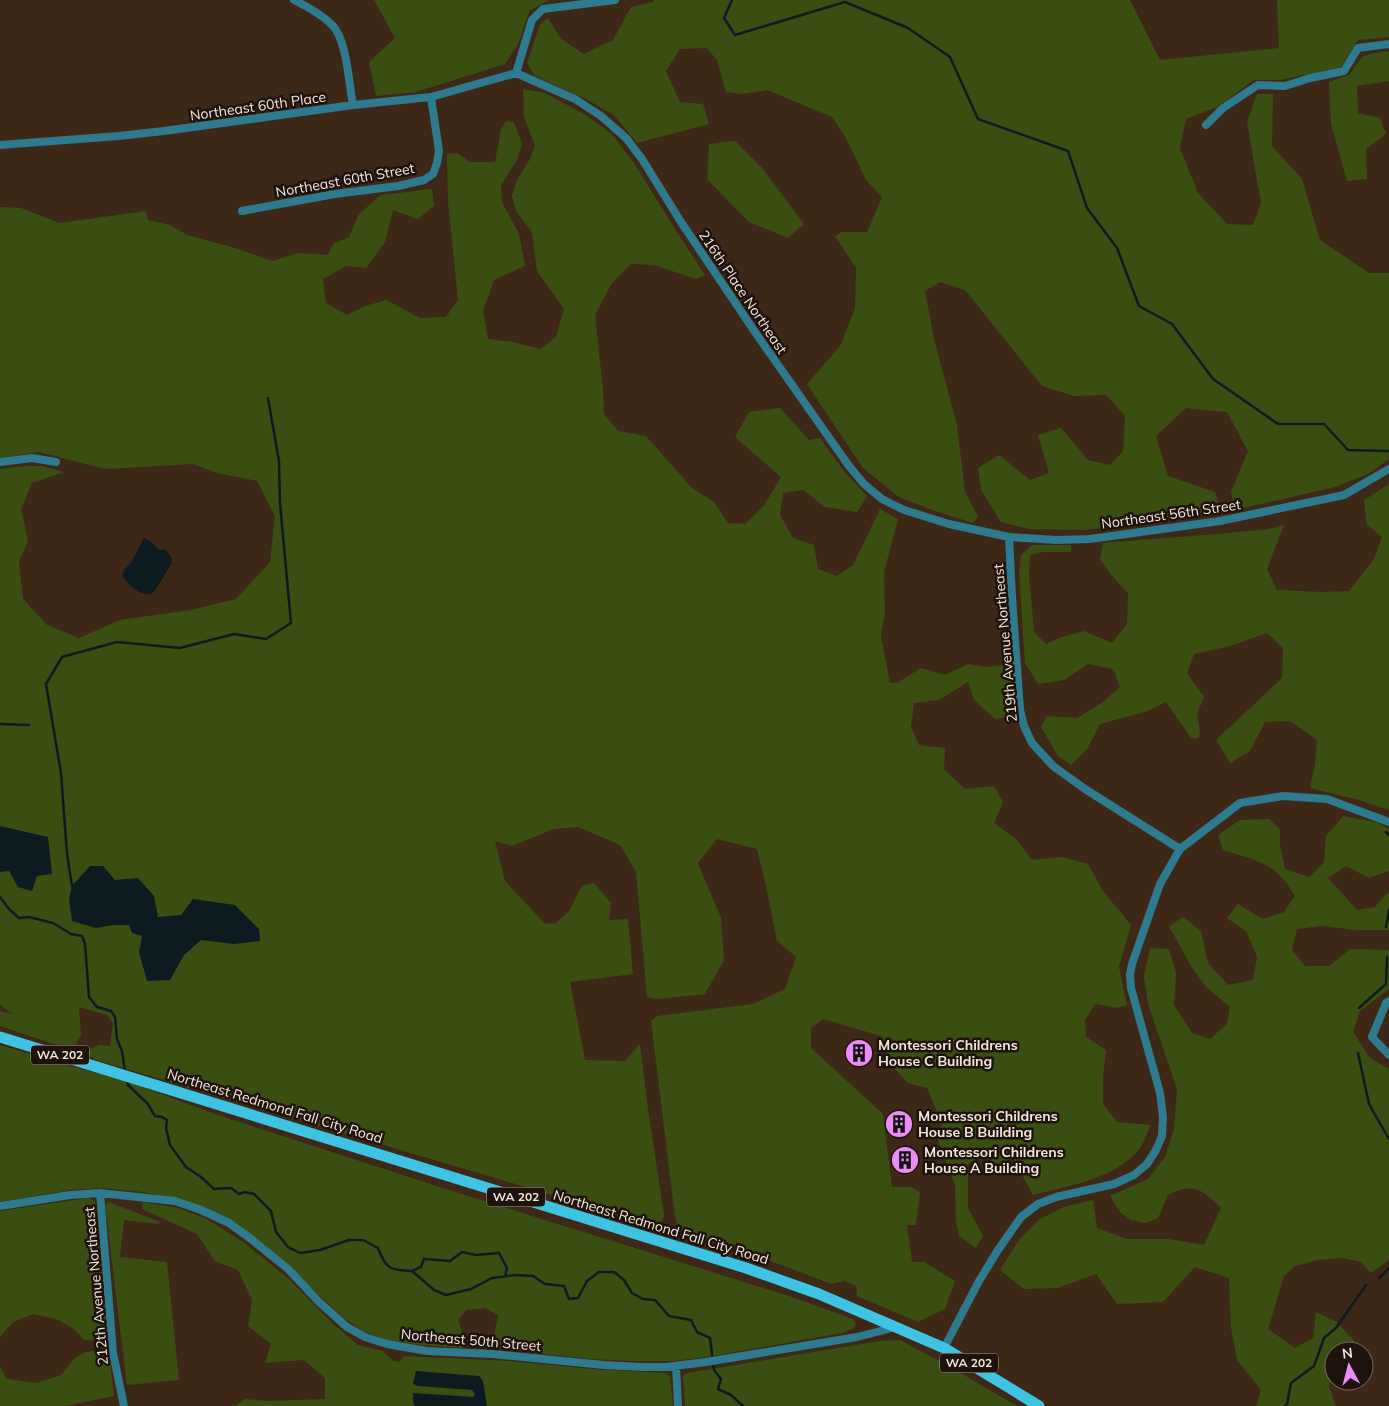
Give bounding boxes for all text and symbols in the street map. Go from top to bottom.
street label: Northeast 60th Place [189,88,327,124]
street label: Northeast 60th Street [274,159,416,201]
street label: 216th Place Northeast [695,227,791,357]
street label: Northeast 56th Street [1100,495,1242,533]
street label: 219th Avenue Northeast [989,563,1021,723]
place label: Montessori Childrens House C Building [878,1036,1018,1070]
building icon: Montessori Childrens House C Building [844,1038,874,1068]
road number: WA 202 [31,1046,89,1064]
street label: Northeast Redmond Fall City Road [165,1065,385,1147]
place label: Montessori Childrens House B Building [918,1107,1058,1141]
building icon: Montessori Childrens House B Building [884,1109,914,1139]
place label: Montessori Childrens House A Building [924,1143,1064,1177]
building icon: Montessori Childrens House A Building [890,1145,920,1175]
street label: Northeast Redmond Fall City Road [551,1186,771,1268]
road number: WA 202 [487,1188,545,1206]
street label: 212th Avenue Northeast [80,1206,112,1366]
street label: Northeast 50th Street [400,1325,542,1355]
north arrow [1324,1341,1374,1391]
text: N [1341,1344,1354,1363]
road number: WA 202 [940,1354,998,1372]

